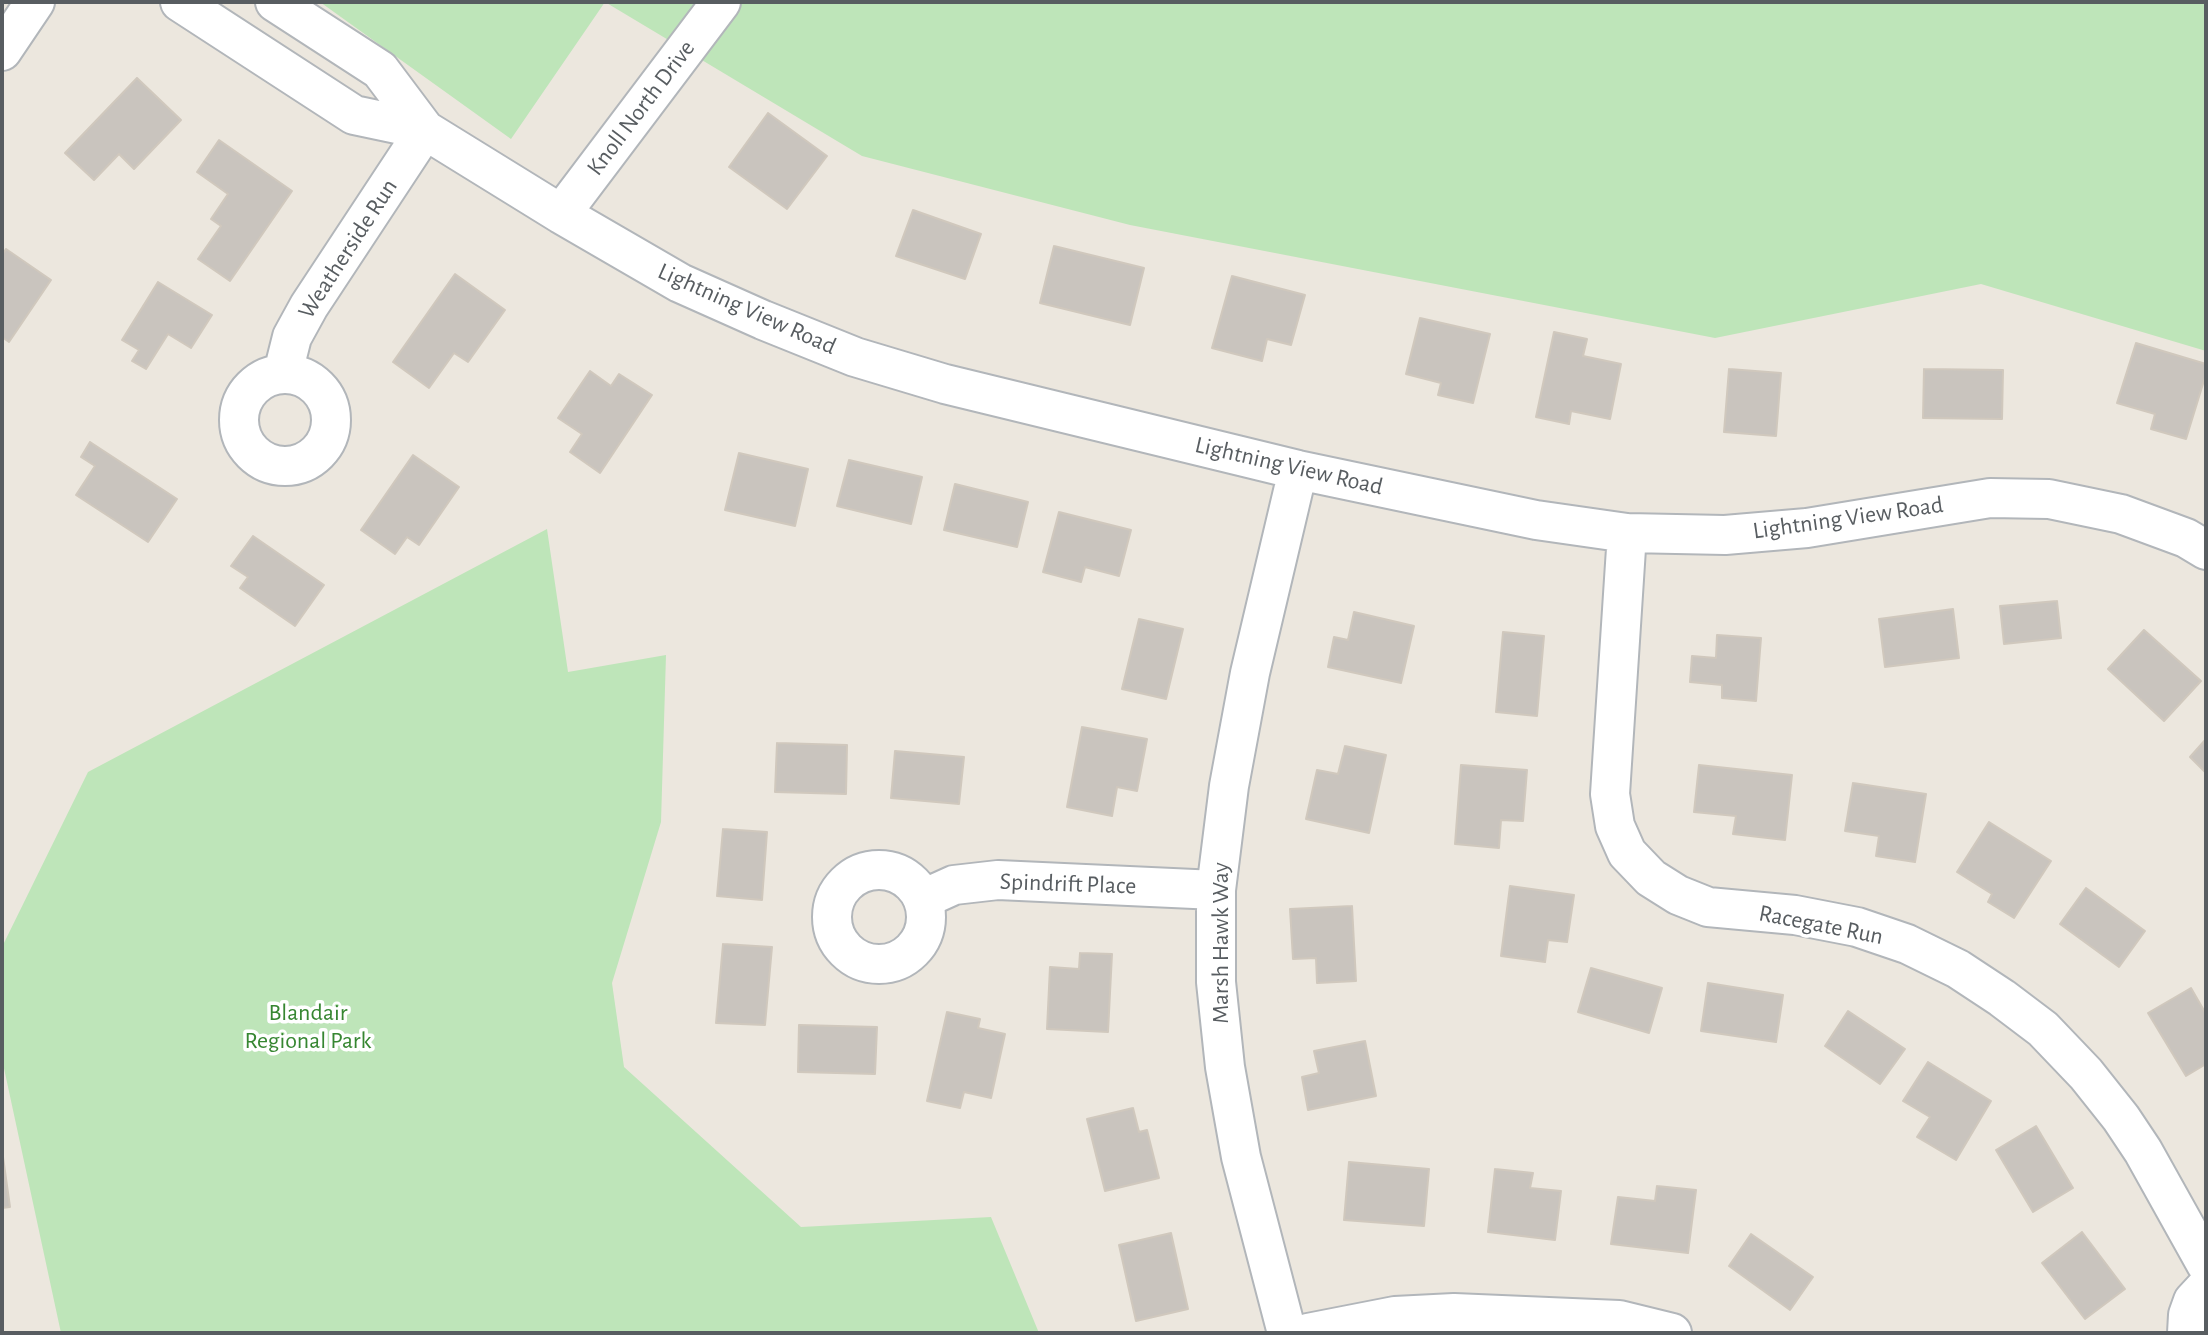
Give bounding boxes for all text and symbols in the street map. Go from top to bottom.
street label: Knoll North Drive [581,35,701,181]
street label: Weatherside Run [292,174,404,324]
street label: Lightning View Road [653,257,841,361]
street label: Lightning View Road [1192,430,1386,502]
street label: Lightning View Road [1751,490,1945,546]
street label: Marsh Hawk Way [1207,862,1235,1024]
street label: Spindrift Place [999,867,1137,901]
street label: Racegate Run [1756,899,1886,951]
park label: Blandair Regional Park [244,999,372,1055]

